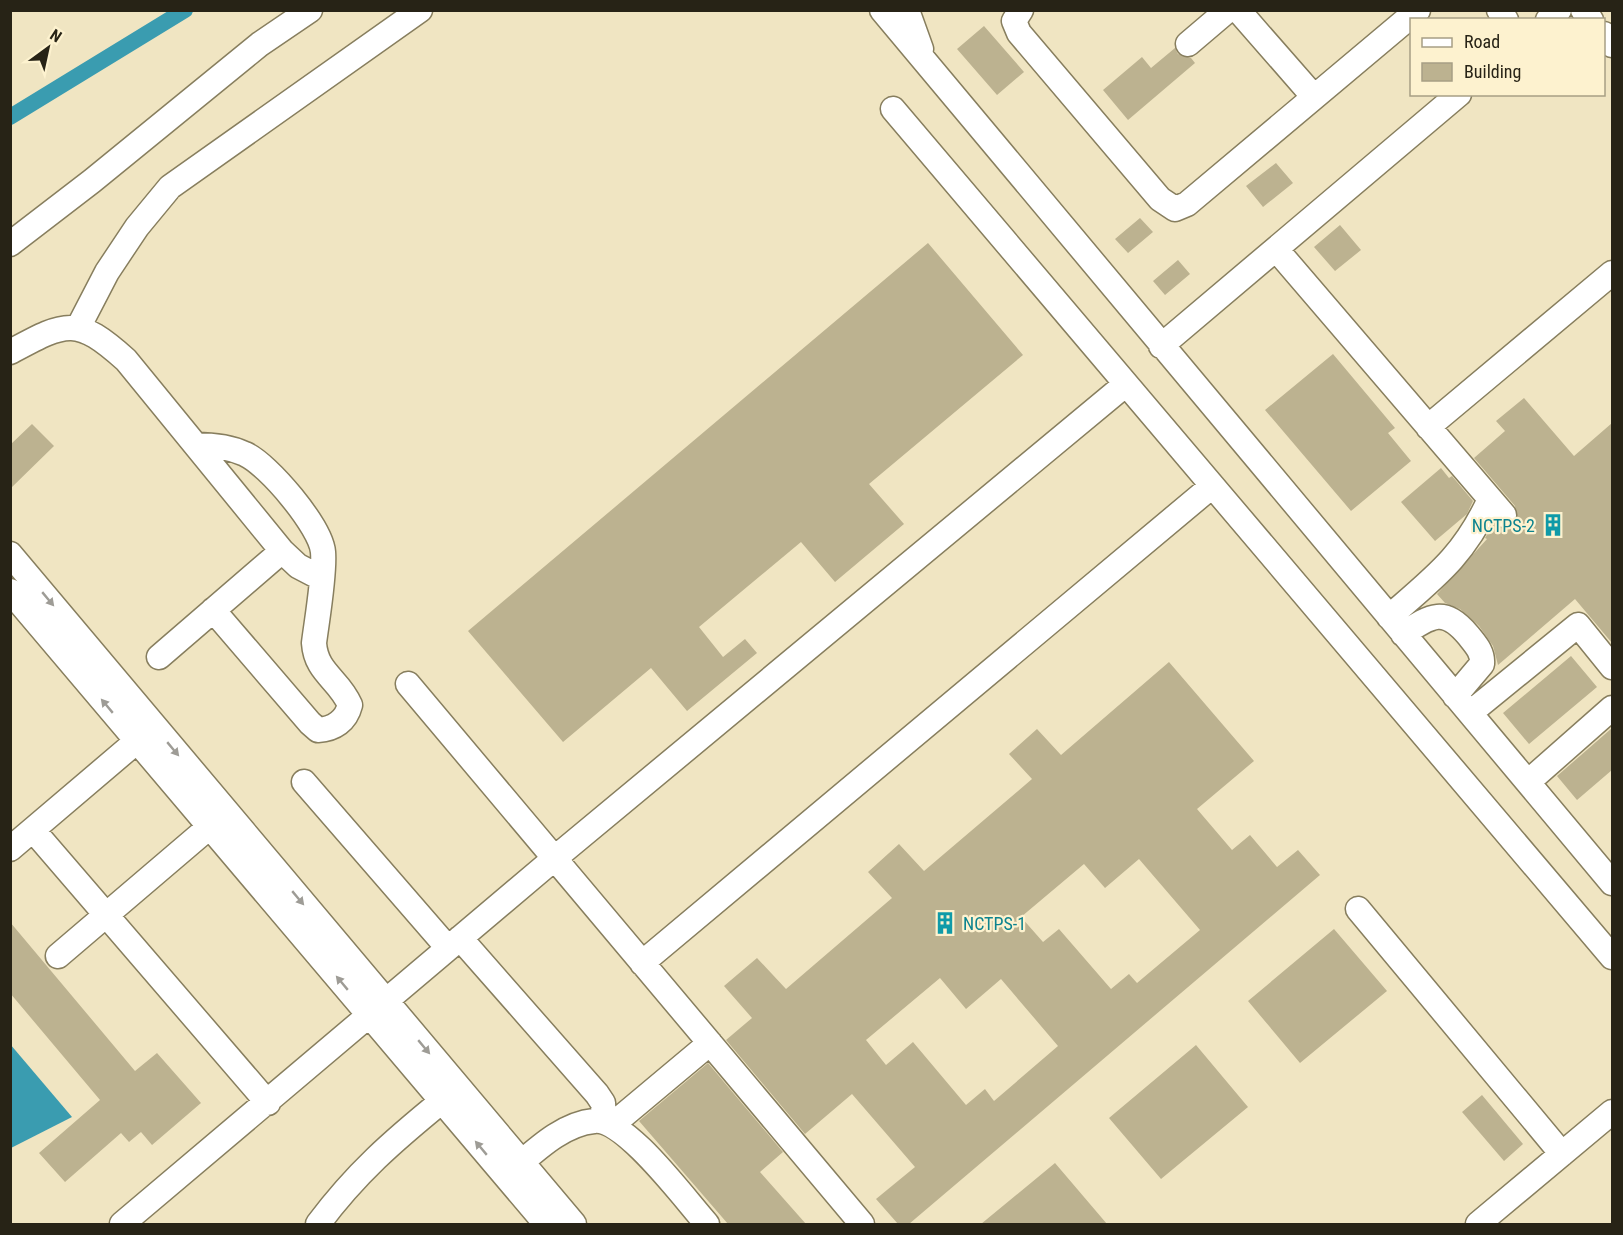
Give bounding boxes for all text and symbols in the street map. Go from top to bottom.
north arrow [18,18,78,78]
legend [1410,18,1605,96]
text: N [47,25,65,46]
text: Road [1464,31,1500,52]
text: Building [1464,61,1521,82]
building icon: NCTPS-2 [1540,512,1566,538]
place label: NCTPS-2 [1472,515,1535,536]
one-way arrow [41,591,54,606]
one-way arrow [101,699,114,714]
one-way arrow [166,741,179,756]
one-way arrow [291,890,304,905]
building icon: NCTPS-1 [932,910,958,936]
place label: NCTPS-1 [963,913,1026,934]
one-way arrow [336,976,349,991]
one-way arrow [417,1039,430,1054]
one-way arrow [475,1140,488,1156]

